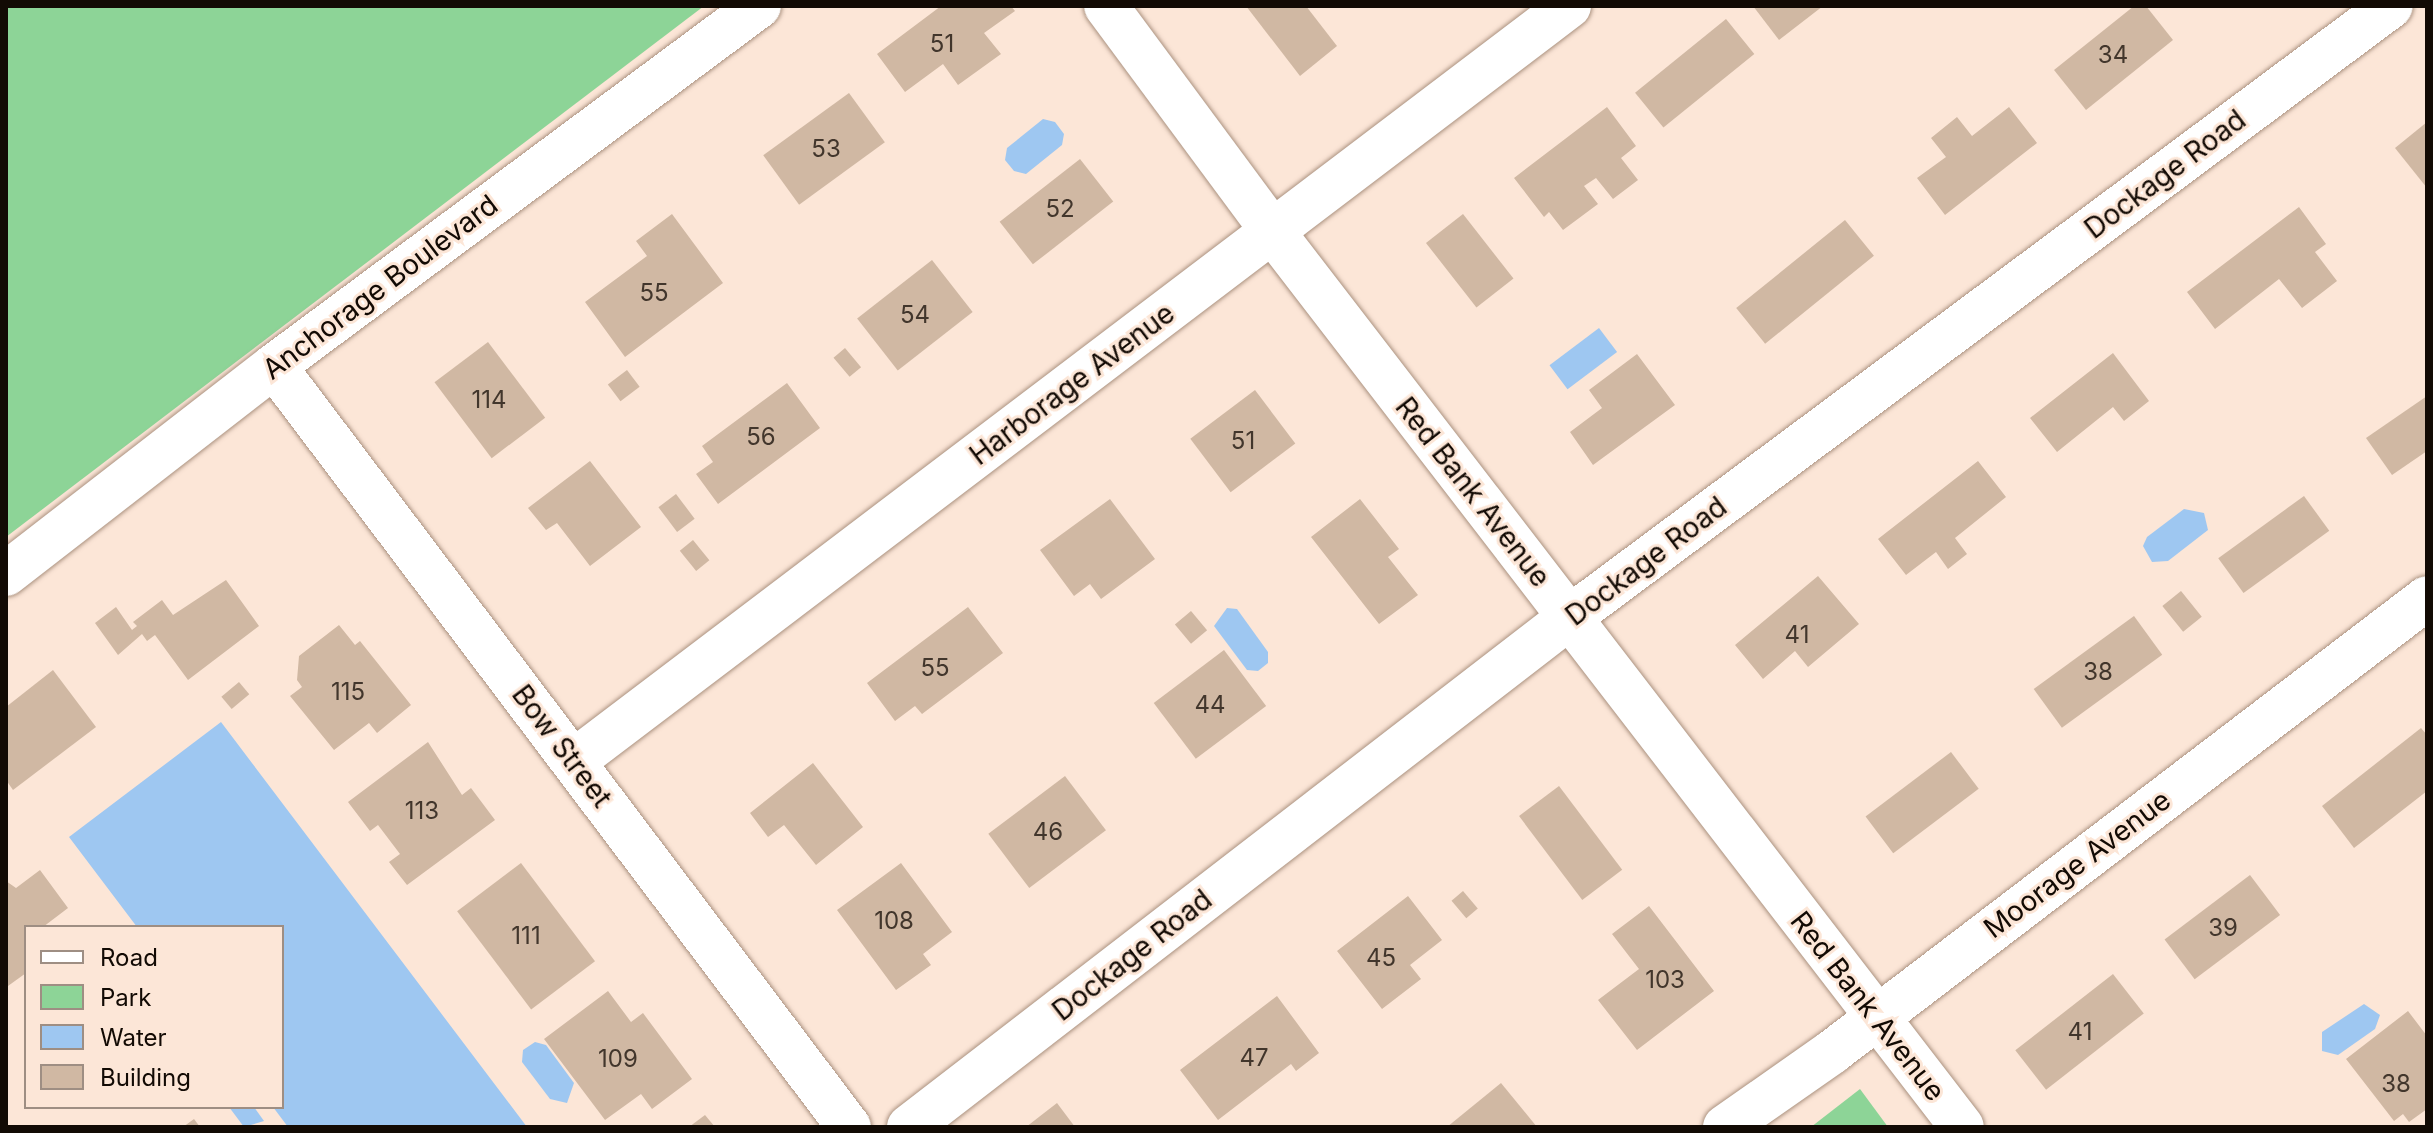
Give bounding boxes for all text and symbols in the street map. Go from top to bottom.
house number: 51 [930,30,954,58]
house number: 34 [2098,41,2128,69]
street label: Dockage Road [2078,103,2252,245]
house number: 53 [811,135,841,163]
street label: Anchorage Boulevard [256,188,504,386]
house number: 52 [1045,195,1075,223]
house number: 55 [639,279,669,307]
street label: Harborage Avenue [963,296,1181,472]
house number: 54 [900,301,930,329]
house number: 114 [471,386,507,414]
street label: Red Bank Avenue [1389,391,1557,593]
house number: 56 [746,423,776,451]
house number: 51 [1231,427,1255,455]
street label: Dockage Road [1559,490,1733,632]
house number: 41 [1785,621,1809,649]
house number: 55 [920,654,950,682]
house number: 38 [2083,658,2113,686]
house number: 115 [331,678,365,706]
street label: Bow Street [505,678,619,814]
house number: 44 [1194,691,1226,719]
street label: Moorage Avenue [1977,783,2177,945]
house number: 113 [405,797,439,825]
house number: 46 [1033,818,1063,846]
street label: Dockage Road [1046,882,1218,1028]
street label: Red Bank Avenue [1784,905,1952,1107]
house number: 108 [874,907,914,935]
house number: 39 [2208,914,2238,942]
house number: 111 [511,922,541,950]
legend [24,925,284,1109]
text: Road [100,943,158,972]
house number: 45 [1366,944,1396,972]
house number: 103 [1645,966,1685,994]
text: Park [100,983,151,1012]
house number: 41 [2068,1018,2092,1046]
text: Water [100,1023,167,1052]
house number: 47 [1239,1044,1269,1072]
house number: 109 [598,1045,638,1073]
text: Building [100,1063,191,1092]
house number: 38 [2381,1070,2411,1098]

